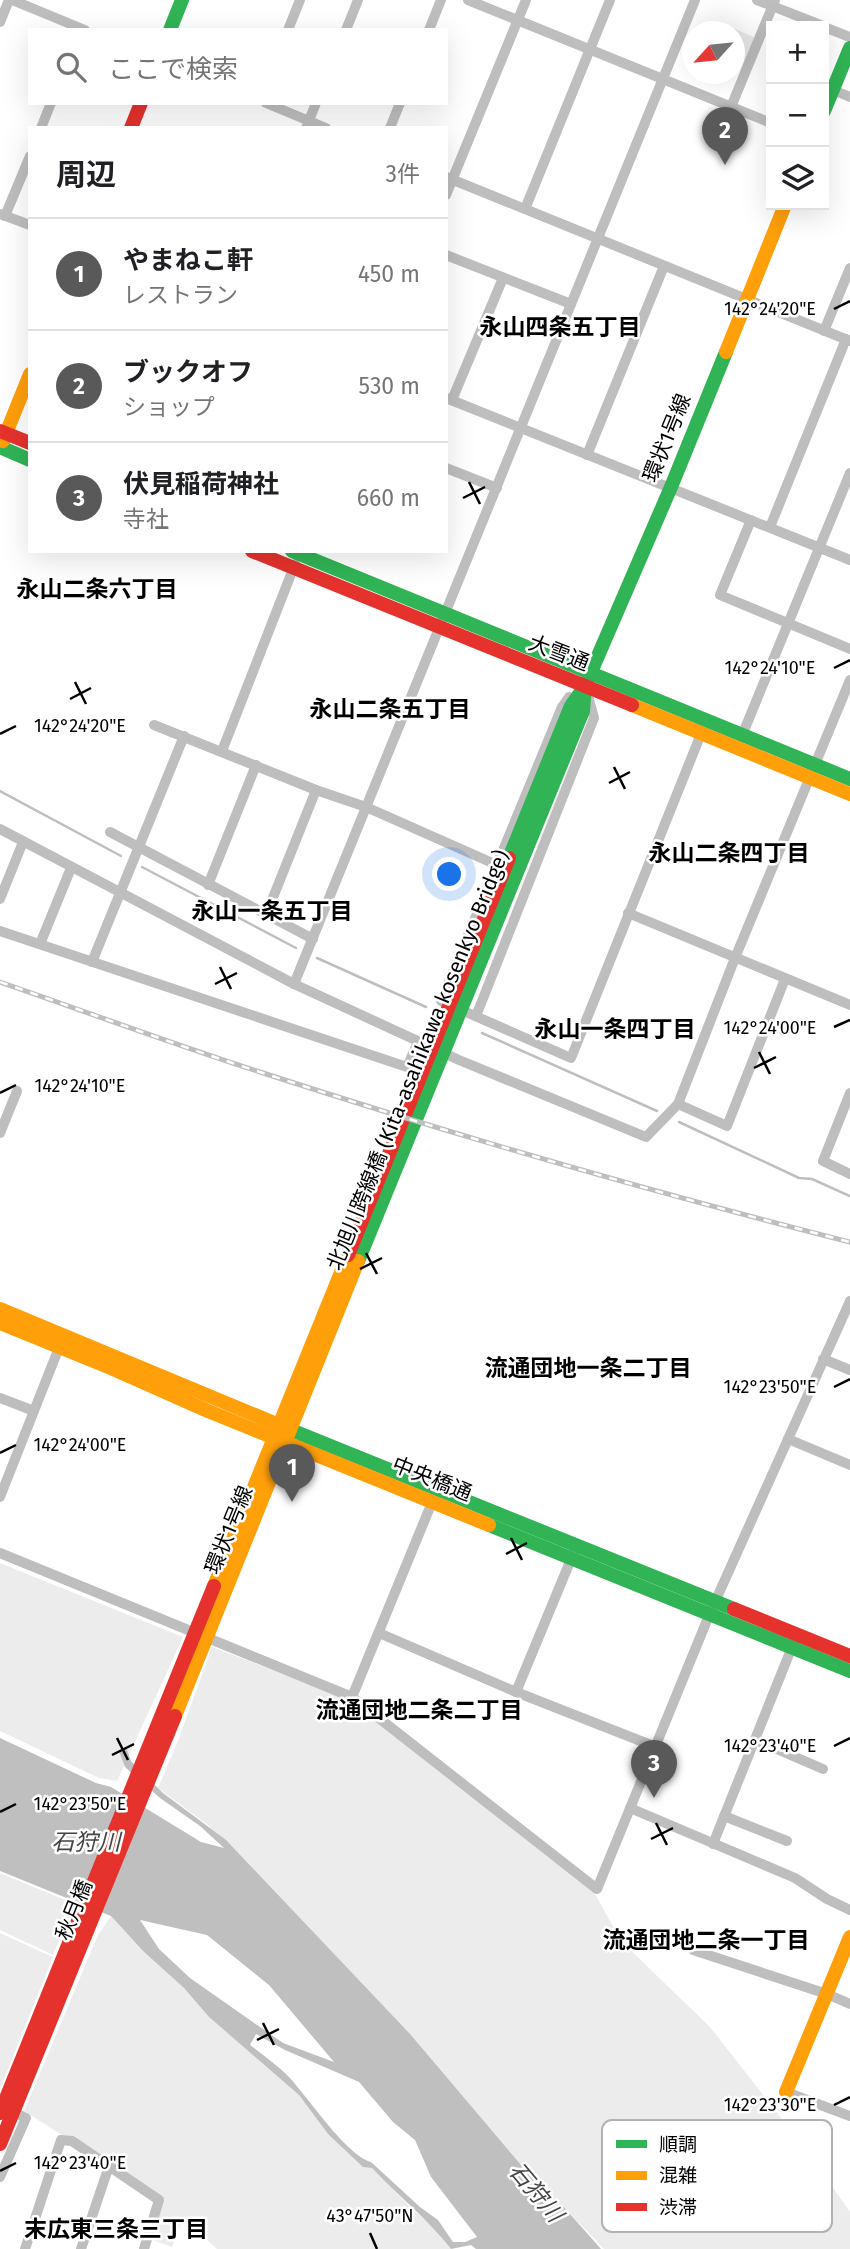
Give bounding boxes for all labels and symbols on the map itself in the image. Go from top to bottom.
north arrow [682,21,745,84]
pin: 2 [702,107,748,165]
text: 142°24'20"E [724,298,816,320]
district label: 永山四条五丁目 [480,313,641,341]
street label: 環状1号線 [638,390,696,486]
district label: 永山二条六丁目 [17,575,178,603]
street label: 大雪通 [525,630,593,676]
text: 142°24'10"E [725,657,815,679]
district label: 永山二条五丁目 [310,695,471,723]
text: 142°24'20"E [34,715,126,737]
district label: 永山二条四丁目 [649,839,810,867]
street label: 北旭川跨線橋 (Kita-asahikawa kosenkyo Bridge) [321,846,515,1274]
your location [432,857,466,891]
district label: 永山一条五丁目 [192,897,353,925]
district label: 永山一条四丁目 [535,1015,696,1043]
text: 142°24'00"E [724,1017,816,1039]
text: 142°24'10"E [35,1075,125,1097]
district label: 流通団地一条二丁目 [485,1354,692,1382]
text: 142°23'50"E [724,1376,816,1398]
text: 142°24'00"E [34,1434,126,1456]
pin: 1 [269,1444,315,1502]
street label: 中央橋通 [388,1451,476,1507]
street label: 環状1号線 [200,1482,258,1578]
district label: 流通団地二条二丁目 [316,1696,523,1724]
text: 142°23'40"E [724,1735,816,1757]
pin: 3 [631,1740,677,1798]
text: 142°23'50"E [34,1793,126,1815]
water label: 石狩川 [52,1828,124,1856]
street label: 秋月橋 [50,1876,98,1944]
district label: 流通団地二条一丁目 [603,1926,810,1954]
text: 142°23'30"E [724,2094,816,2116]
legend [602,2120,832,2232]
text: 順調 [659,2133,697,2156]
text: 142°23'40"E [34,2152,126,2174]
water label: 石狩川 [503,2157,571,2230]
text: 混雑 [659,2164,697,2187]
text: 渋滞 [659,2196,697,2219]
text: 43°47'50"N [326,2205,414,2227]
district label: 末広東三条三丁目 [24,2215,208,2243]

